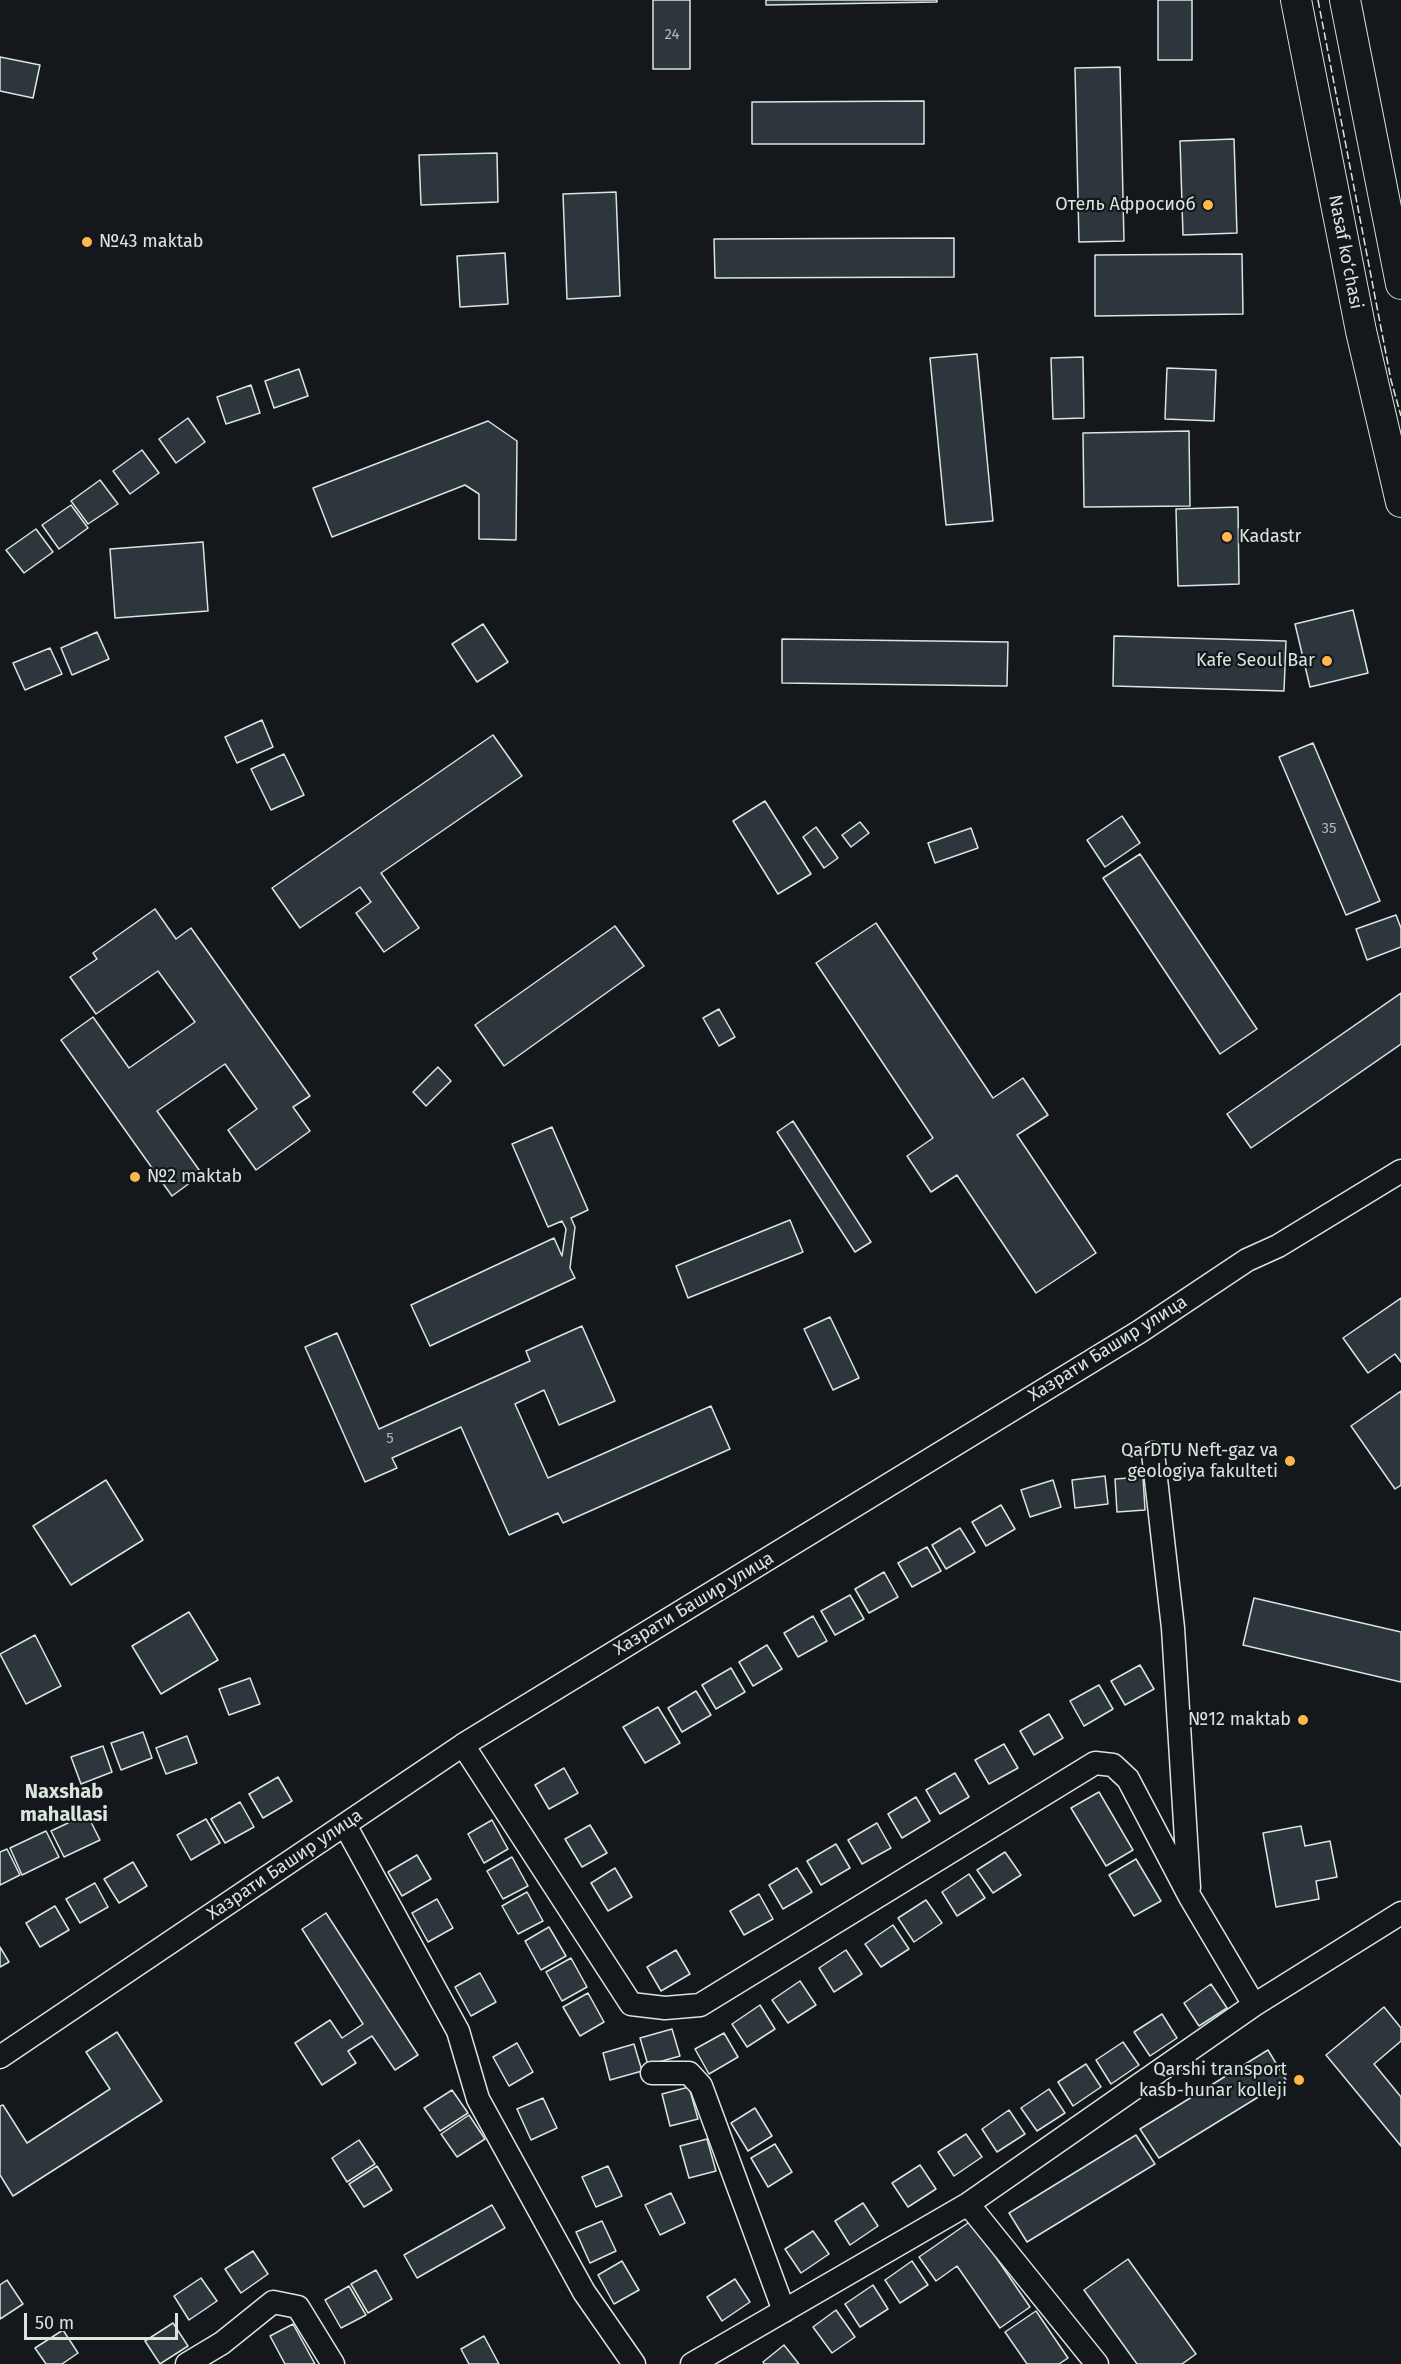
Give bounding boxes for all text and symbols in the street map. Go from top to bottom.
house number: 24 [665,26,679,44]
street label: Nasaf ko‘chasi [1323,193,1367,311]
place label: Отель Афросиоб [1055,194,1196,216]
marker: Отель Афросиоб [1201,198,1215,212]
place label: №43 maktab [99,231,204,253]
marker: №43 maktab [80,235,94,249]
place label: Kadastr [1239,526,1301,548]
marker: Kadastr [1220,530,1234,544]
place label: Kafe Seoul Bar [1196,650,1315,672]
marker: Kafe Seoul Bar [1320,654,1334,668]
house number: 35 [1322,820,1336,838]
place label: №2 maktab [147,1166,242,1188]
marker: №2 maktab [128,1170,142,1184]
street label: Хазрати Башир улица [1025,1291,1191,1407]
house number: 5 [386,1430,394,1448]
place label: QarDTU Neft-gaz va geologiya fakulteti [1121,1440,1278,1482]
marker: QarDTU Neft-gaz va geologiya fakulteti [1283,1454,1297,1468]
street label: Хазрати Башир улица [610,1548,778,1660]
place label: №12 maktab [1188,1709,1291,1731]
marker: №12 maktab [1296,1713,1310,1727]
district label: Naxshab mahallasi [20,1780,108,1827]
street label: Хазрати Башир улица [203,1805,367,1925]
place label: Qarshi transport kasb-hunar kolleji [1139,2059,1287,2102]
marker: Qarshi transport kasb-hunar kolleji [1292,2073,1306,2087]
scale bar [27,2301,182,2339]
text: 50 m [35,2312,74,2334]

